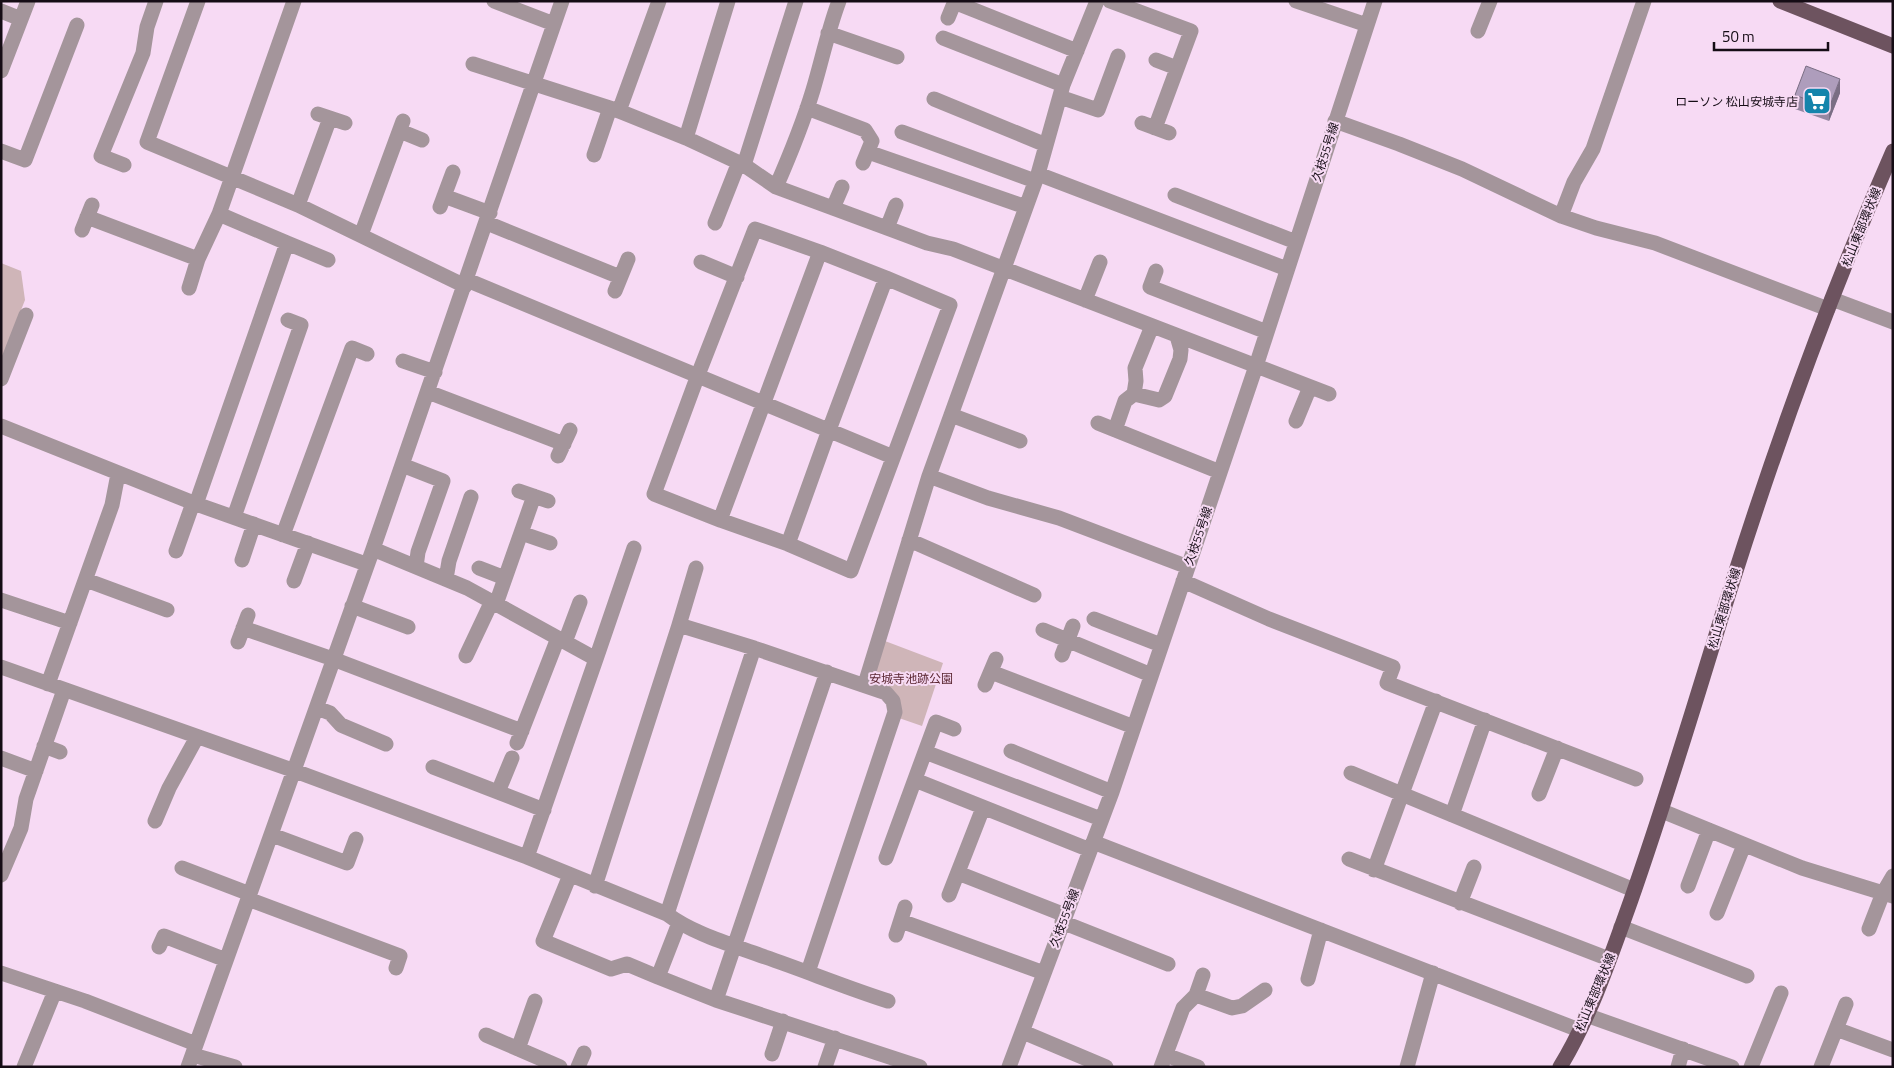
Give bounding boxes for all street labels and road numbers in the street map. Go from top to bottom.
street label: 久枝55号線 [1306,120,1344,184]
street label: 松山東部環状線 [1836,184,1886,270]
street label: 久枝55号線 [1179,504,1217,568]
street label: 松山東部環状線 [1703,565,1745,651]
street label: 久枝55号線 [1044,886,1084,950]
street label: 松山東部環状線 [1570,950,1620,1034]

